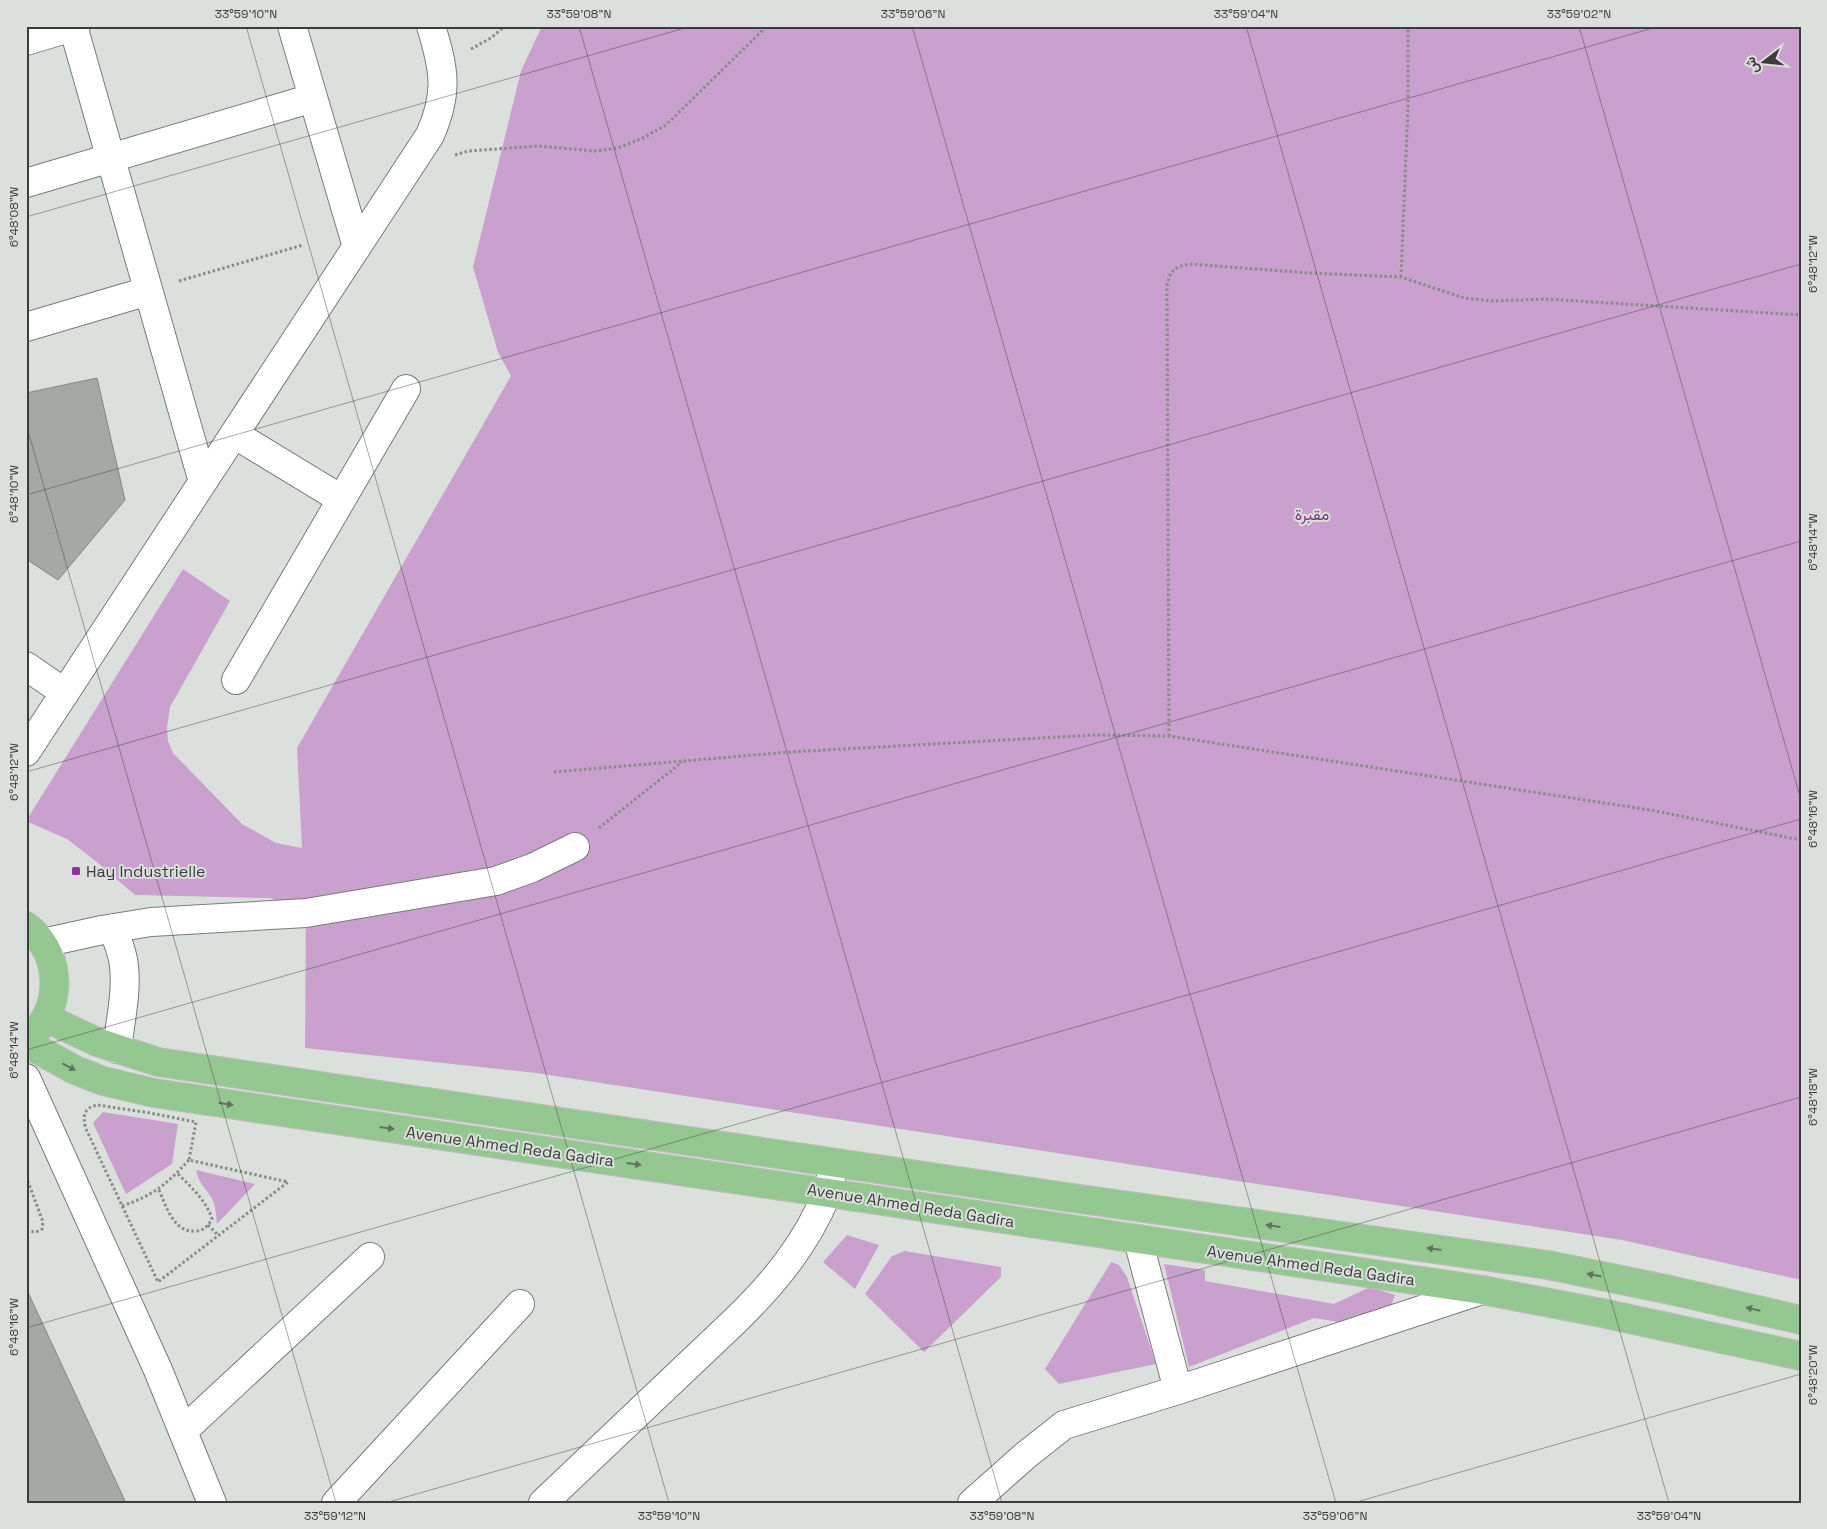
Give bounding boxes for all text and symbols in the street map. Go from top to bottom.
text: 33°59'10"N [215,6,277,22]
text: 33°59'08"N [547,6,611,22]
text: 33°59'06"N [881,6,945,22]
text: 33°59'04"N [1214,6,1278,22]
text: 33°59'02"N [1547,6,1611,22]
north arrow [1740,38,1790,88]
text: ش [1740,55,1762,76]
text: 6°48'08"W [6,186,22,247]
text: 6°48'12"W [1805,235,1821,293]
text: 6°48'10"W [6,464,22,523]
park label: مقبرة [1295,504,1329,525]
text: 6°48'14"W [1805,513,1821,571]
text: 6°48'12"W [6,743,22,801]
text: 6°48'16"W [1805,790,1821,848]
place label: Hay Industrielle [86,861,206,882]
marker: Hay Industrielle [70,865,82,877]
text: 6°48'14"W [6,1021,22,1079]
one-way arrow [62,1063,76,1071]
text: 6°48'18"W [1805,1068,1821,1126]
one-way arrow [219,1100,235,1108]
street label: Avenue Ahmed Reda Gadira [405,1121,615,1171]
one-way arrow [379,1125,395,1133]
one-way arrow [627,1160,643,1168]
street label: Avenue Ahmed Reda Gadira [806,1179,1016,1232]
one-way arrow [1265,1222,1281,1230]
street label: Avenue Ahmed Reda Gadira [1206,1240,1416,1290]
one-way arrow [1426,1245,1442,1253]
one-way arrow [1587,1271,1602,1279]
text: 6°48'16"W [6,1298,22,1356]
one-way arrow [1746,1305,1761,1313]
text: 6°48'20"W [1805,1344,1821,1405]
text: 33°59'12"N [304,1508,366,1524]
text: 33°59'10"N [638,1508,700,1524]
text: 33°59'08"N [970,1508,1034,1524]
text: 33°59'06"N [1303,1508,1367,1524]
text: 33°59'04"N [1637,1508,1701,1524]

